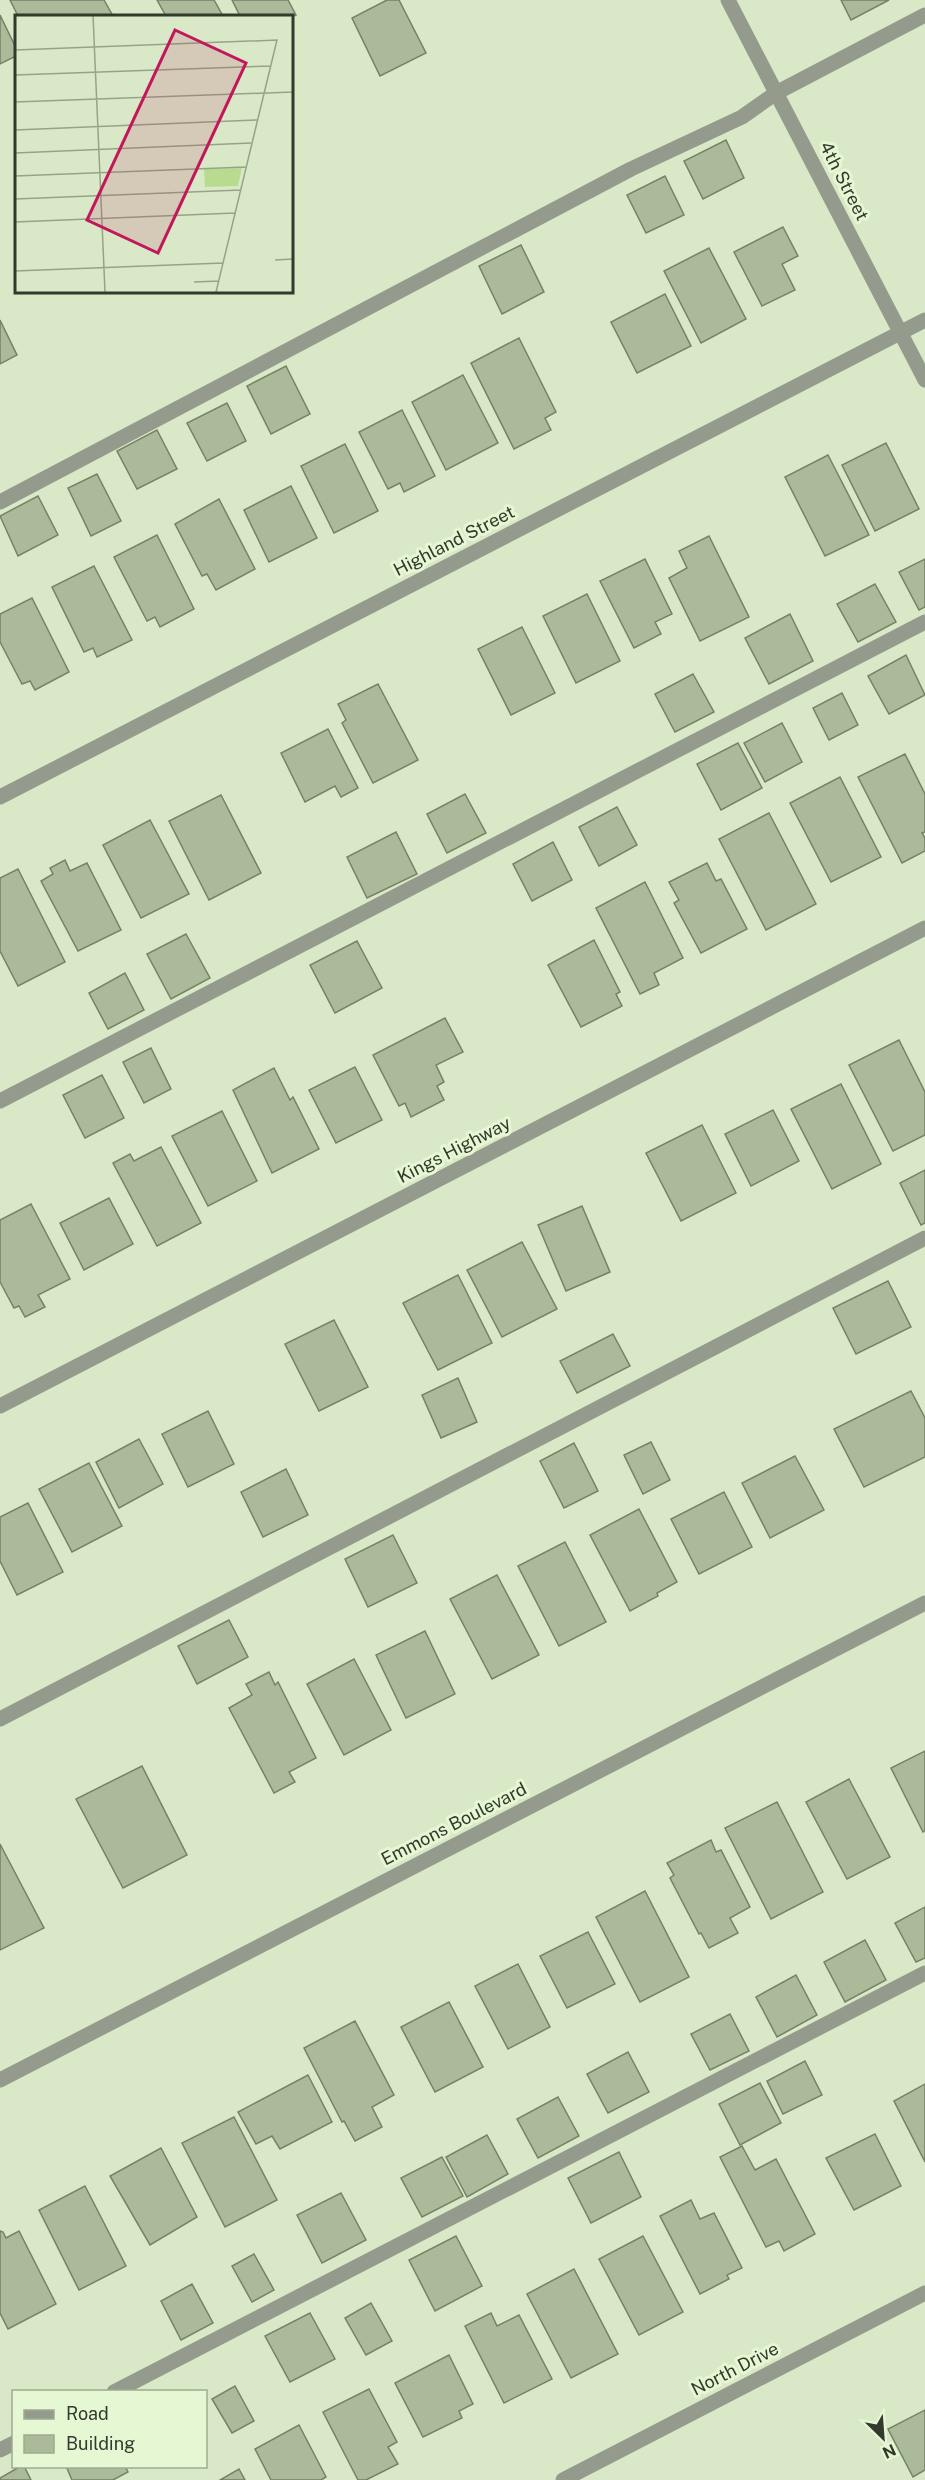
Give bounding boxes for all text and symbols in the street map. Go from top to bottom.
inset map [15,15,292,292]
street label: 4th Street [816,138,873,224]
street label: Highland Street [390,501,518,580]
street label: Kings Highway [394,1112,514,1187]
street label: Emmons Boulevard [378,1778,530,1869]
street label: North Drive [688,2338,782,2400]
legend [12,2390,207,2468]
text: Road [66,2403,109,2424]
north arrow [853,2408,913,2468]
text: Building [66,2433,135,2454]
text: N [879,2440,899,2462]

